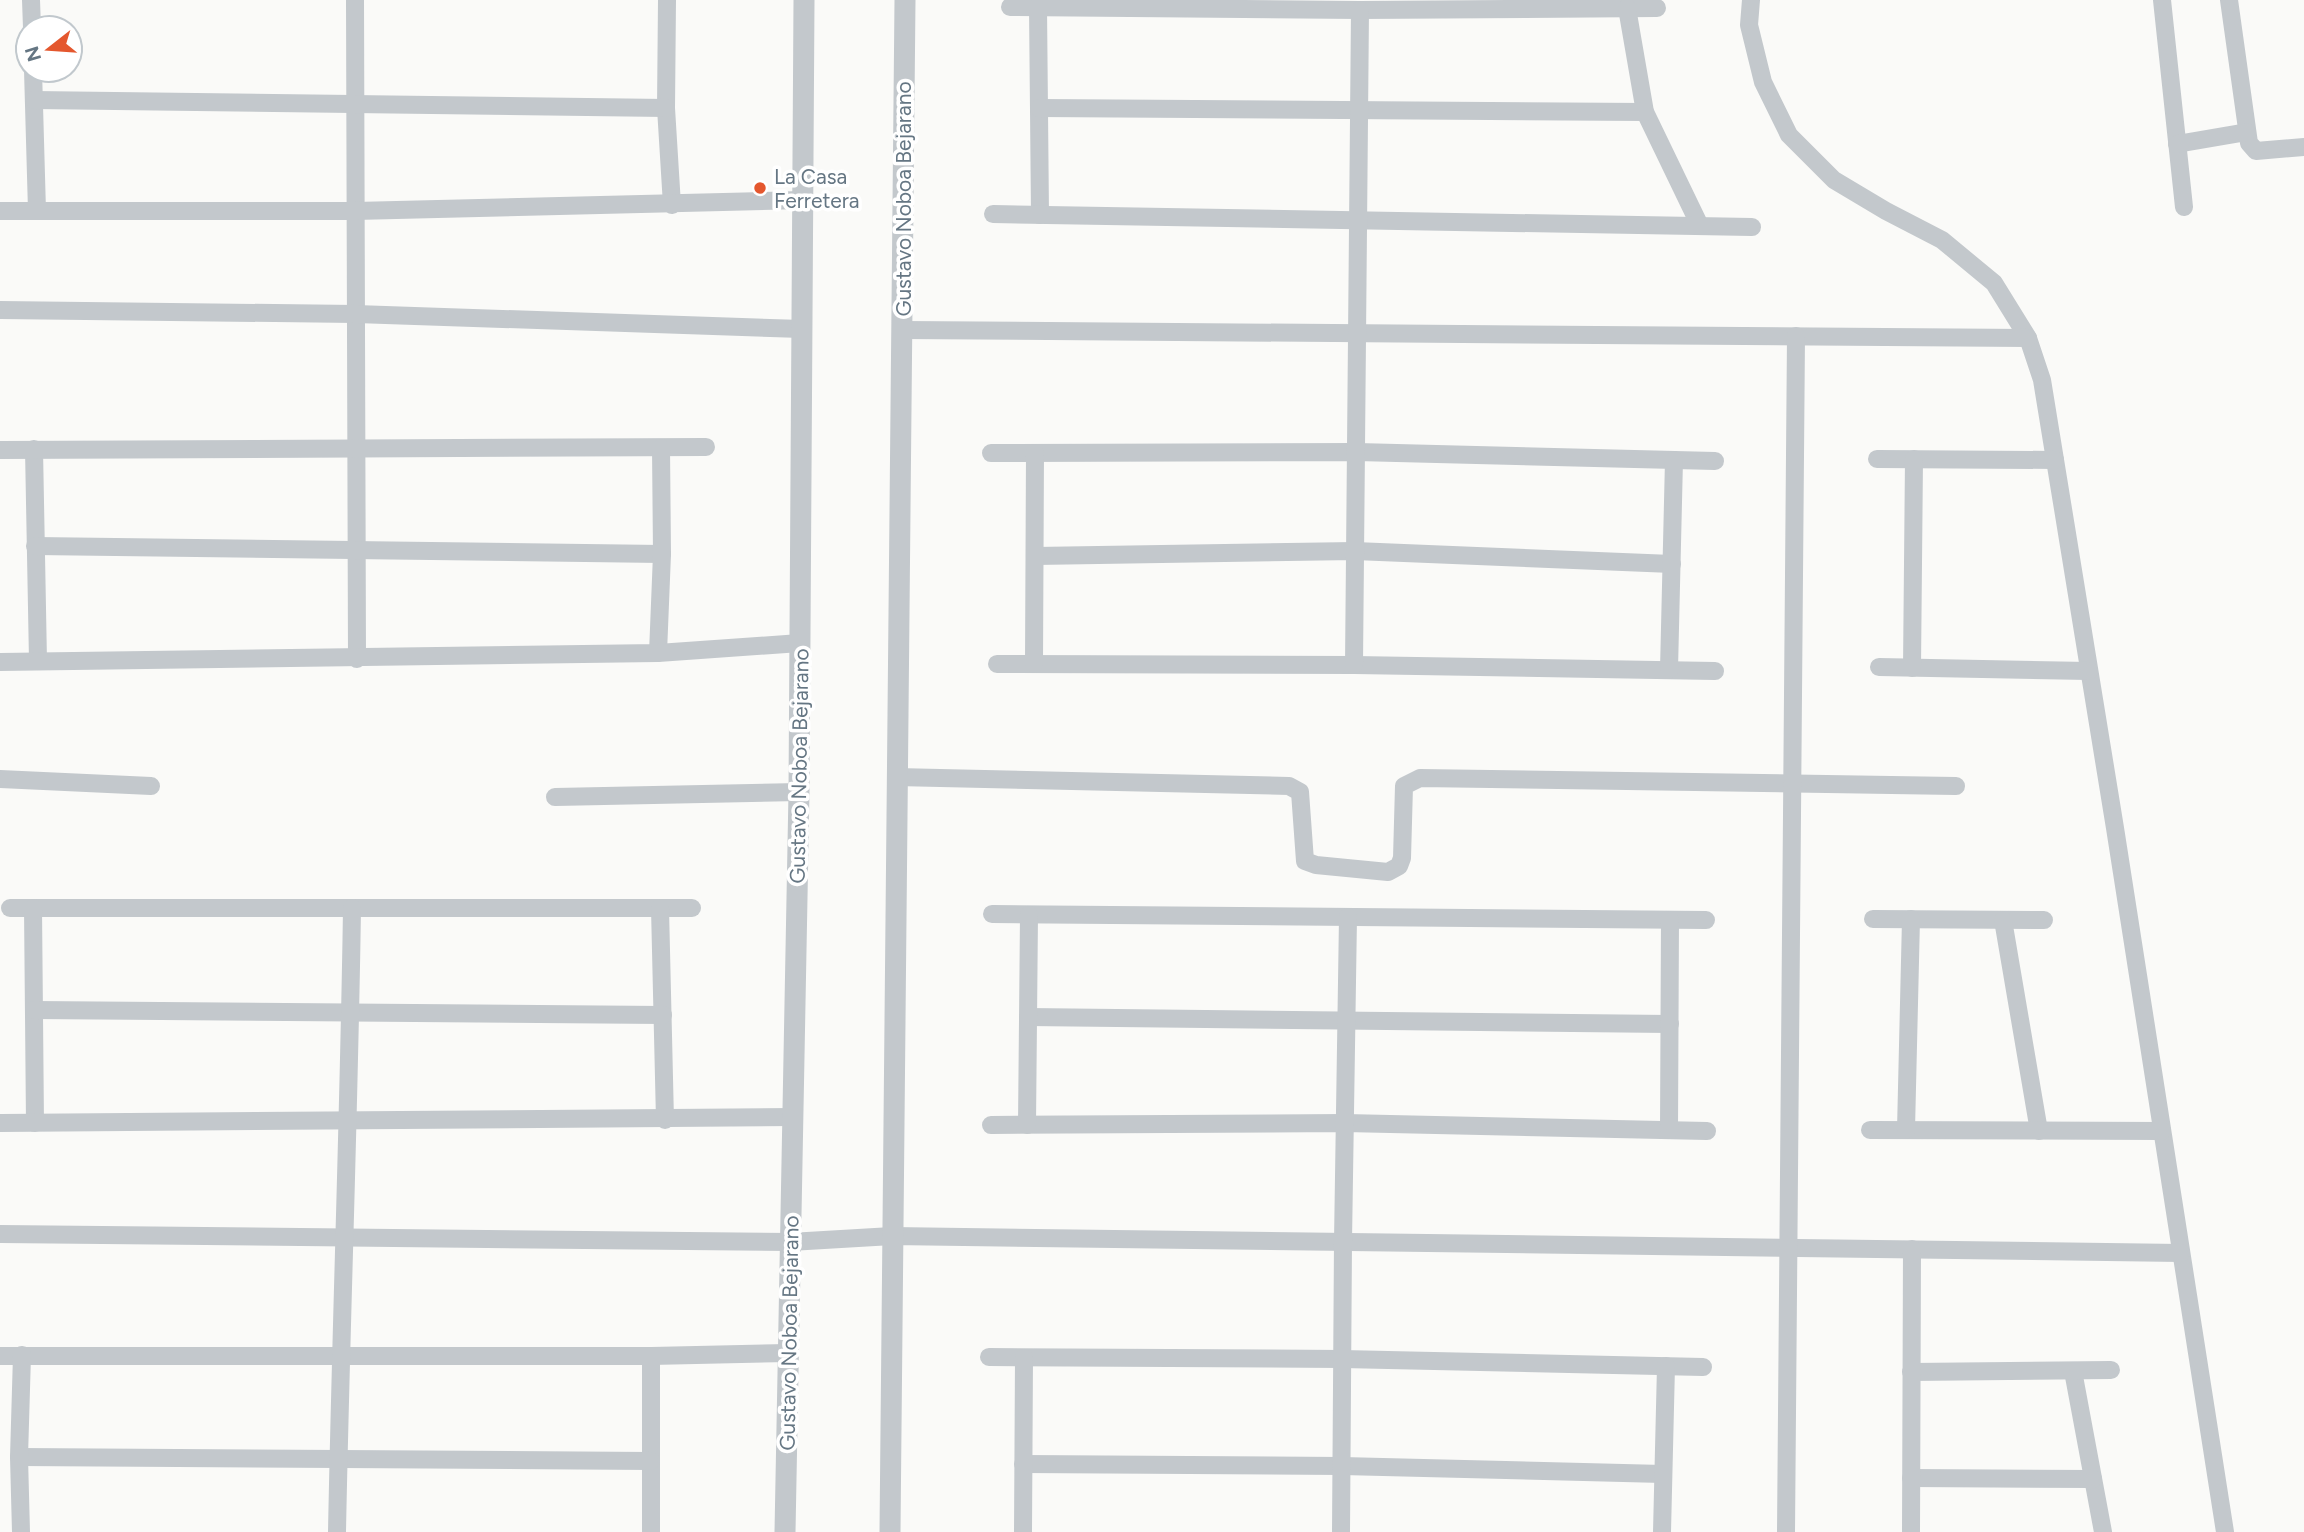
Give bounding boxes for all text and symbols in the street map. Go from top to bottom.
north arrow [14,14,84,84]
text: N [20,43,46,64]
street label: Gustavo Noboa Bejarano [891,81,916,317]
place label: La Casa Ferretera [774,164,860,213]
marker: La Casa Ferretera [752,180,768,196]
street label: Gustavo Noboa Bejarano [784,648,814,884]
street label: Gustavo Noboa Bejarano [774,1215,804,1451]

